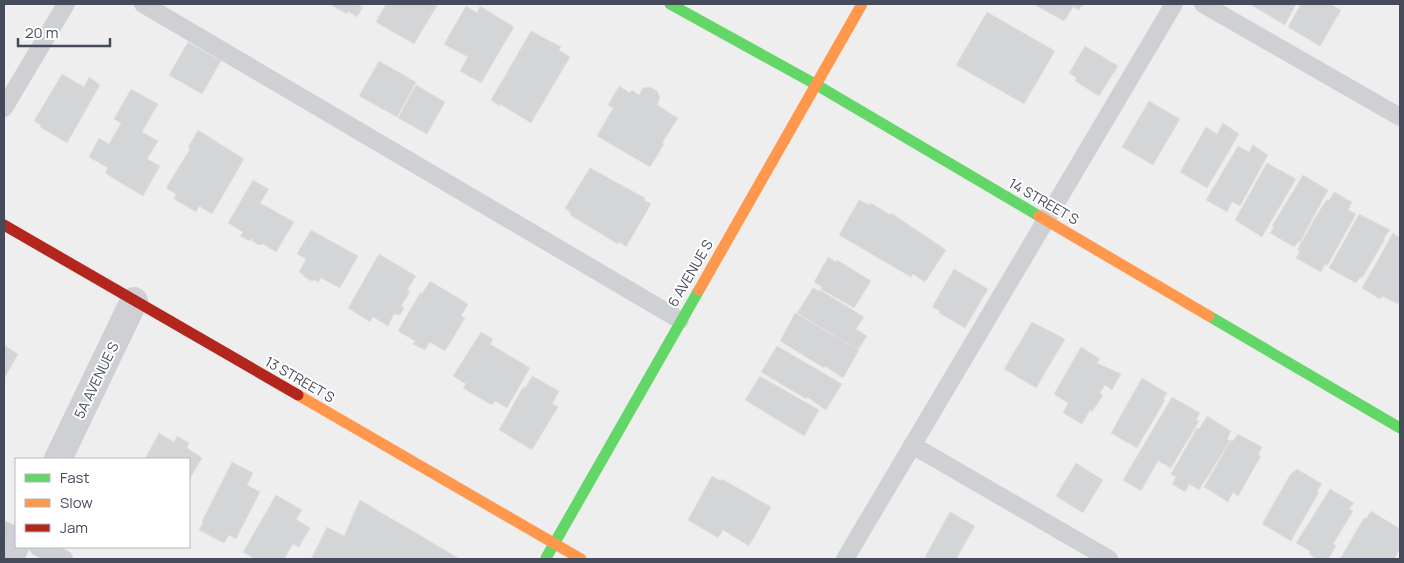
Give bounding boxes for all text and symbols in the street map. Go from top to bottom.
scale bar [18,15,110,47]
text: 20 m [25,22,58,43]
street label: 14 STREET S [1006,173,1083,229]
street label: 6 AVENUE S [663,236,717,310]
street label: 5A AVENUE S [69,338,123,421]
street label: 13 STREET S [262,351,338,407]
legend [15,458,190,548]
text: Fast [60,467,89,488]
text: Slow [60,492,93,513]
text: Jam [60,517,88,538]

